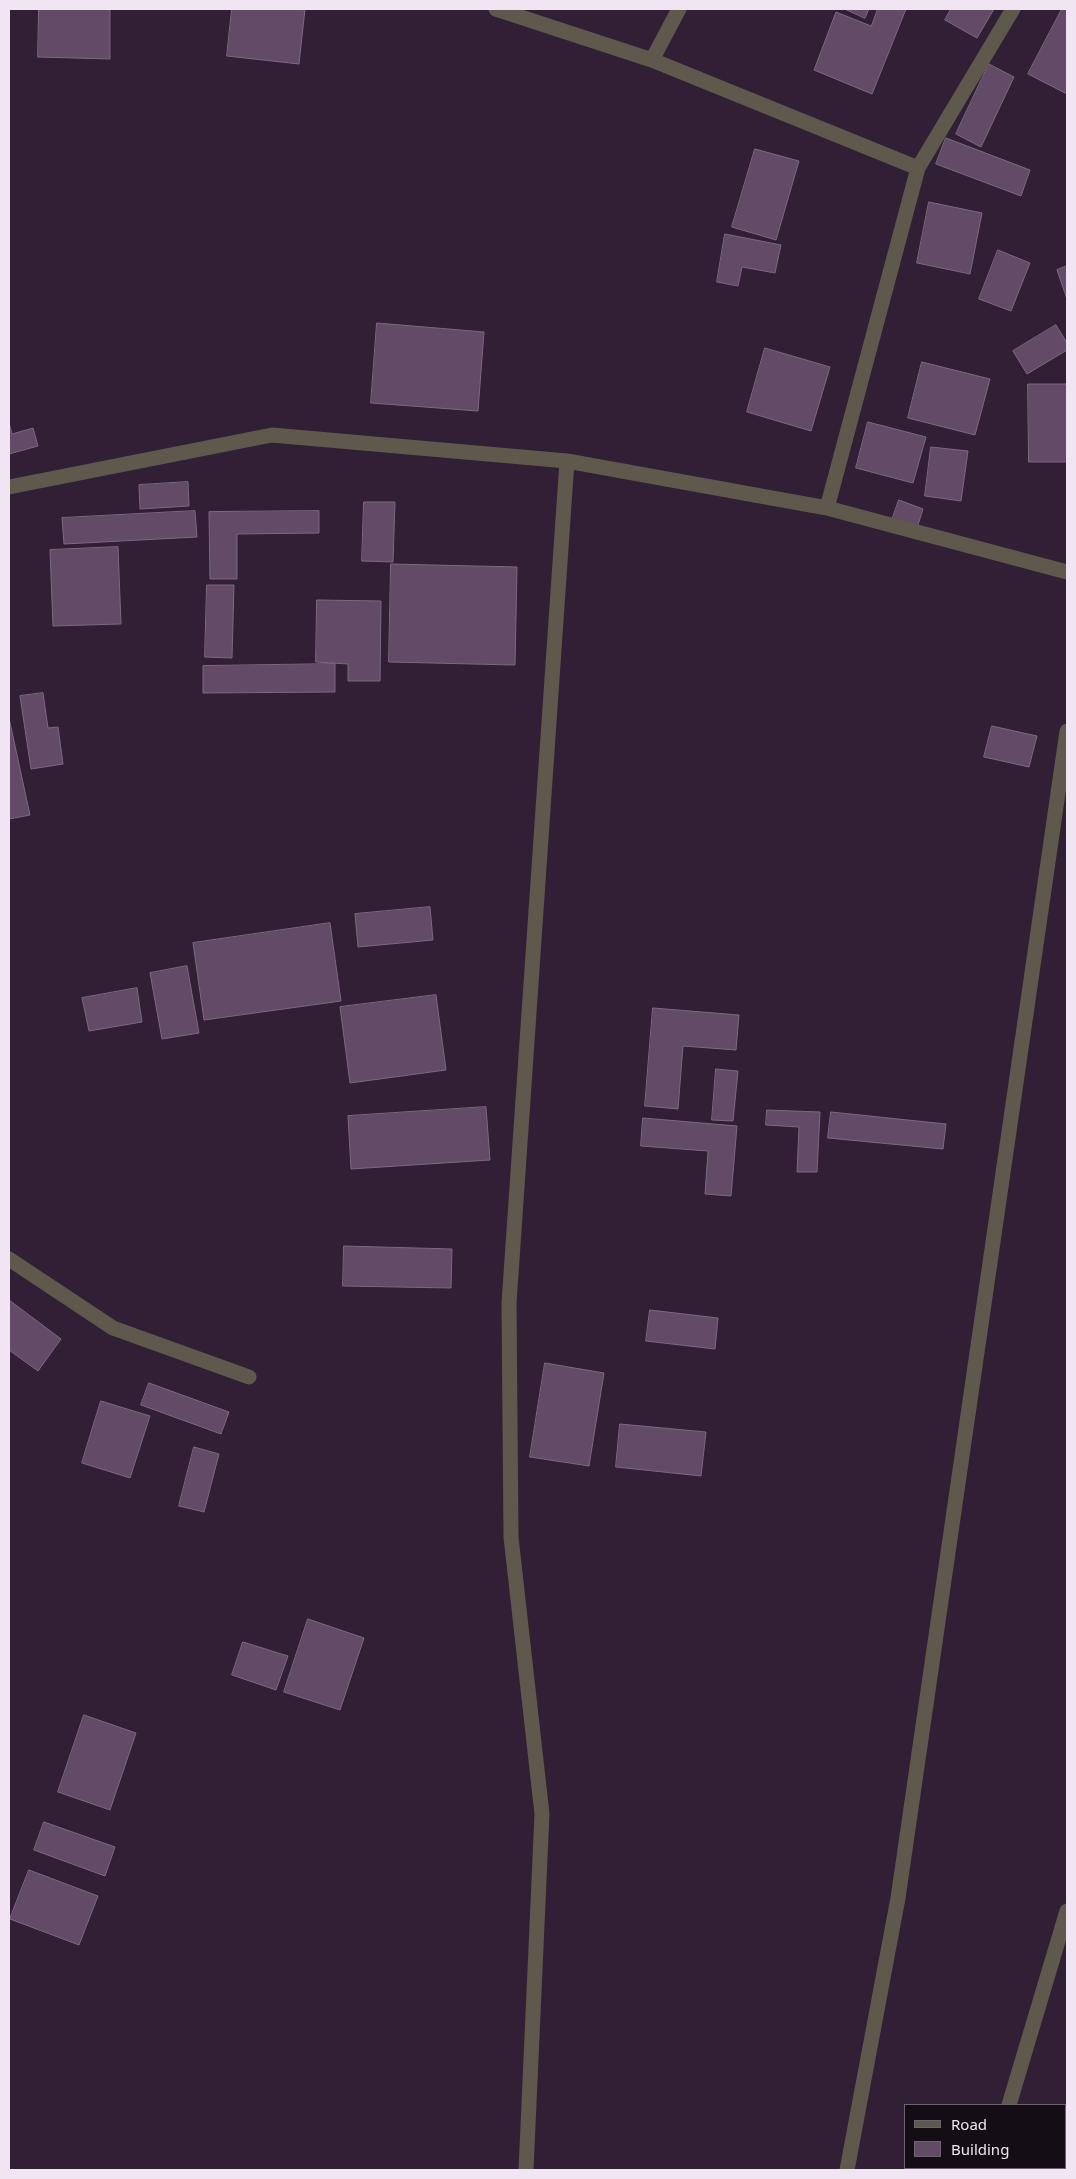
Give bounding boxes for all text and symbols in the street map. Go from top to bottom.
legend [904,2104,1066,2169]
text: Road [951,2114,987,2134]
text: Building [951,2139,1009,2159]

